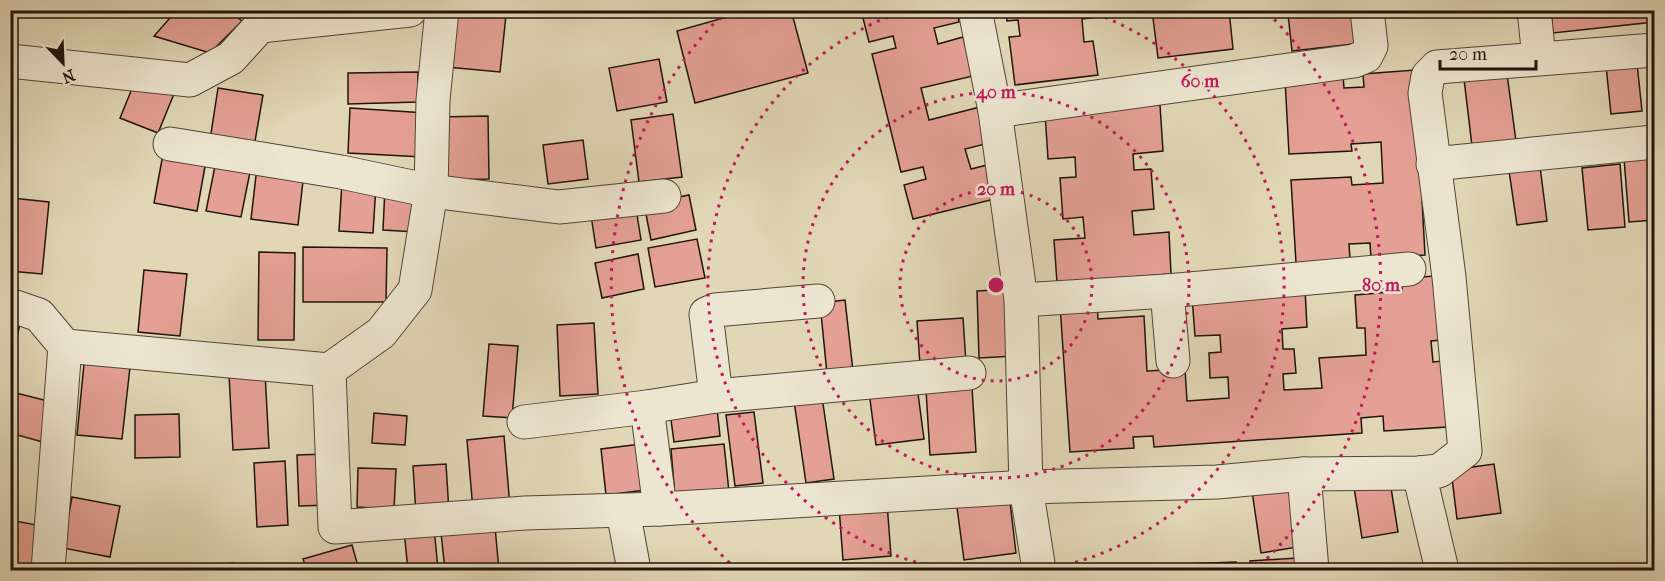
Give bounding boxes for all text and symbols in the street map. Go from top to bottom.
north arrow [33,33,93,93]
scale bar [1440,33,1536,71]
text: 20 m [1449,44,1487,65]
text: N [59,65,78,88]
text: 60 m [1181,71,1220,92]
text: 40 m [975,82,1017,103]
text: 20 m [977,179,1016,200]
centre of rings [986,275,1006,295]
text: 80 m [1362,275,1401,296]

